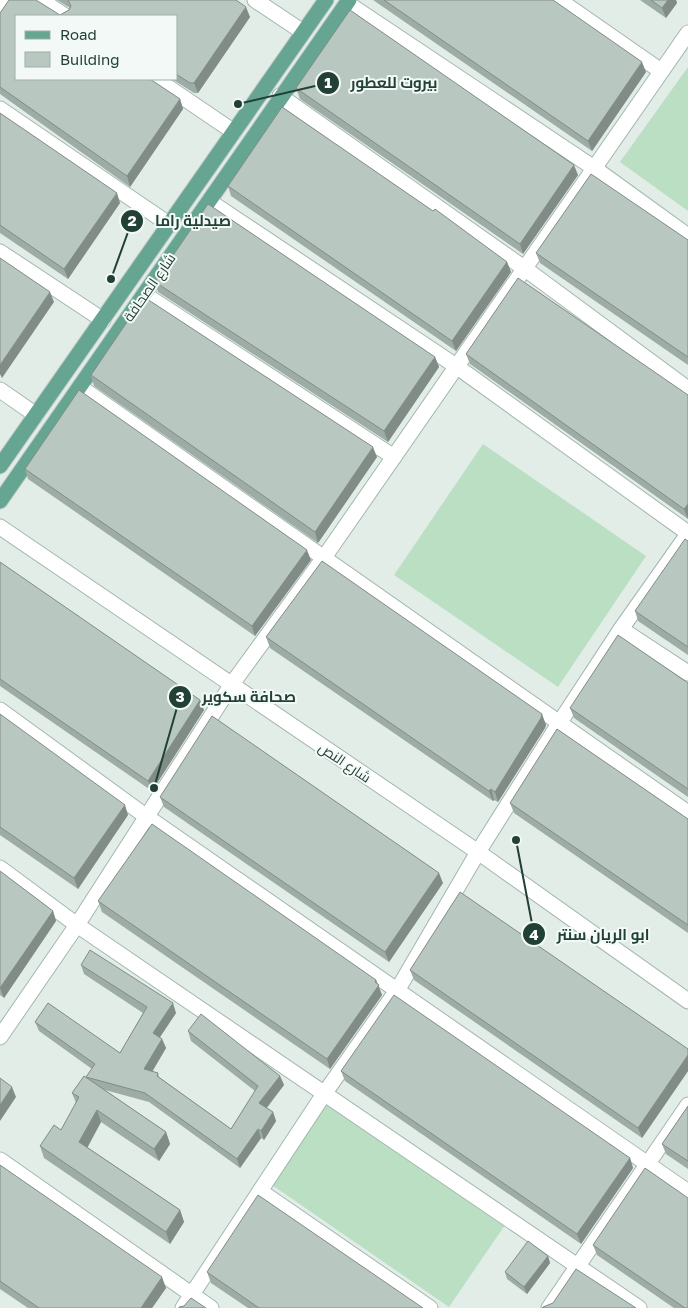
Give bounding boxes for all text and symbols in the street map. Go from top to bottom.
legend [15,15,178,80]
text: Road [60,25,97,43]
text: Building [60,50,120,68]
callout: بيروت للعطور [316,68,448,98]
text: 1 [324,73,332,91]
text: بيروت للعطور [350,73,437,92]
callout: صيدلية راما [120,206,240,236]
text: 2 [127,211,137,229]
text: صيدلية راما [155,211,231,230]
street label: شارع الصحافة [119,250,180,325]
callout: صحافة سكوير [167,682,306,712]
text: 3 [175,687,185,705]
text: صحافة سكوير [201,687,296,706]
street label: شارع النص [315,738,374,787]
callout: ابو الريان سنتر [521,919,659,949]
text: 4 [529,925,539,943]
text: ابو الريان سنتر [556,925,649,944]

